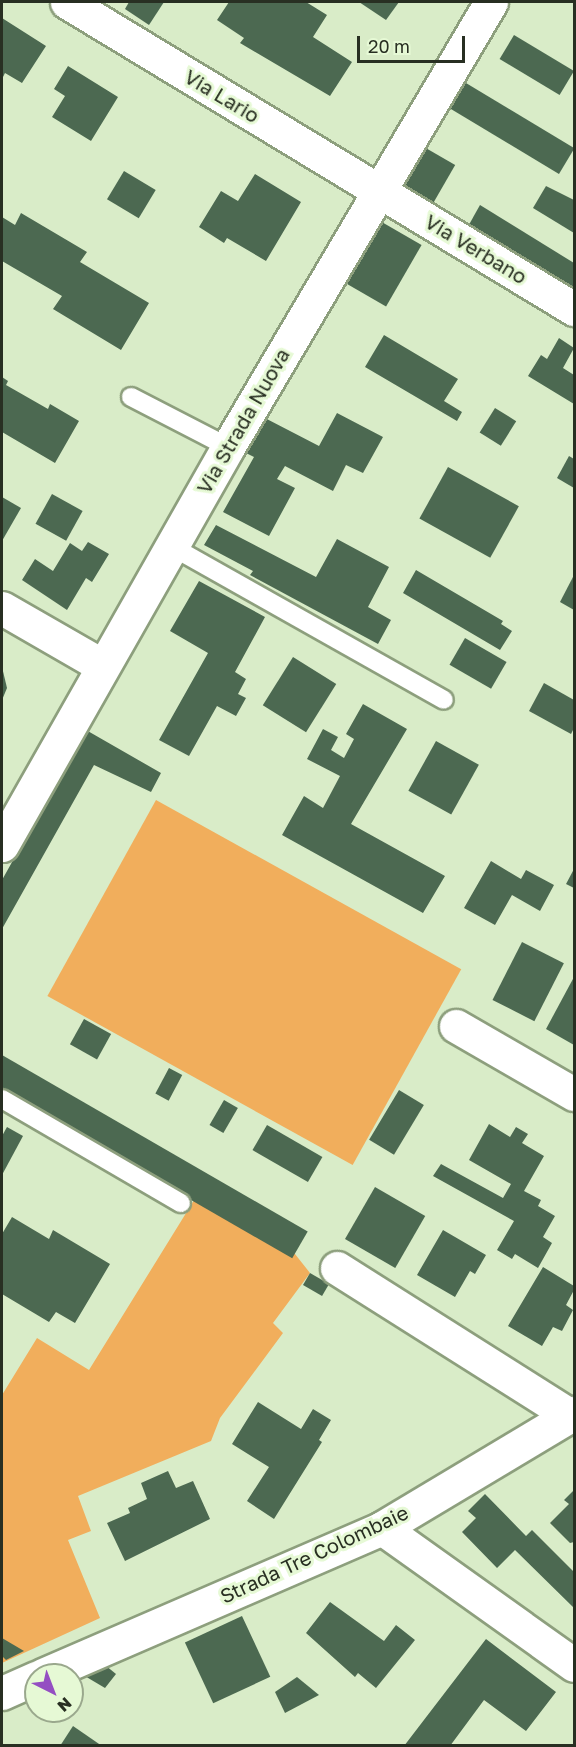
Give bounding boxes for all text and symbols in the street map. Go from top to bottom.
scale bar [360,24,468,62]
text: 20 m [368,35,410,57]
street label: Via Lario [180,64,264,128]
street label: Via Verbano [421,209,531,289]
street label: Via Strada Nuova [192,344,294,498]
street label: Strada Tre Colombaie [216,1500,412,1608]
north arrow [24,1663,84,1723]
text: N [53,1693,76,1716]

